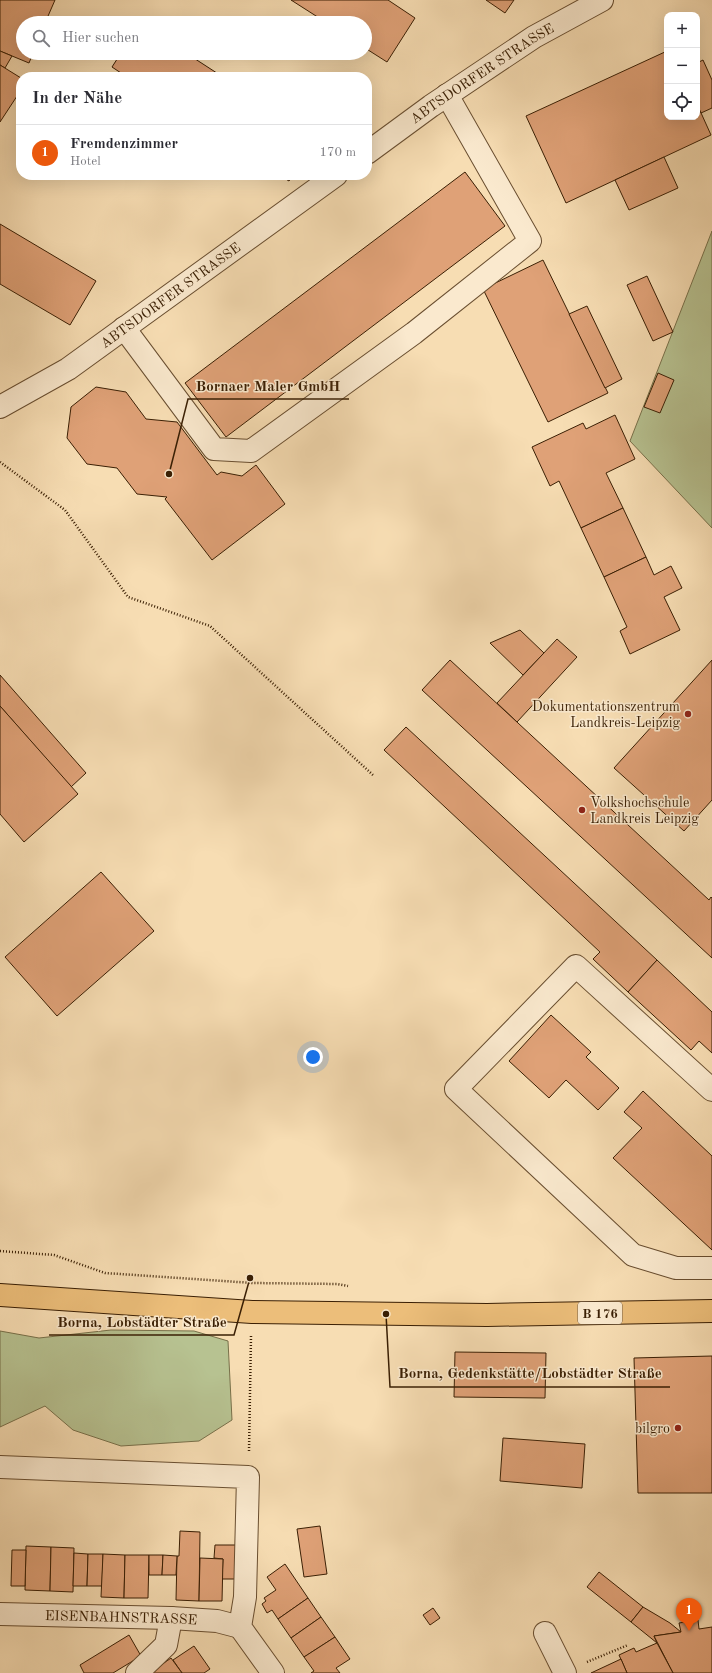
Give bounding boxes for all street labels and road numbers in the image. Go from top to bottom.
street label: ABTSDORFER STRASSE [408,22,557,127]
street label: ABTSDORFER STRASSE [98,241,243,351]
road number: B 176 [578,1302,622,1324]
street label: EISENBAHNSTRASSE [45,1609,198,1628]

